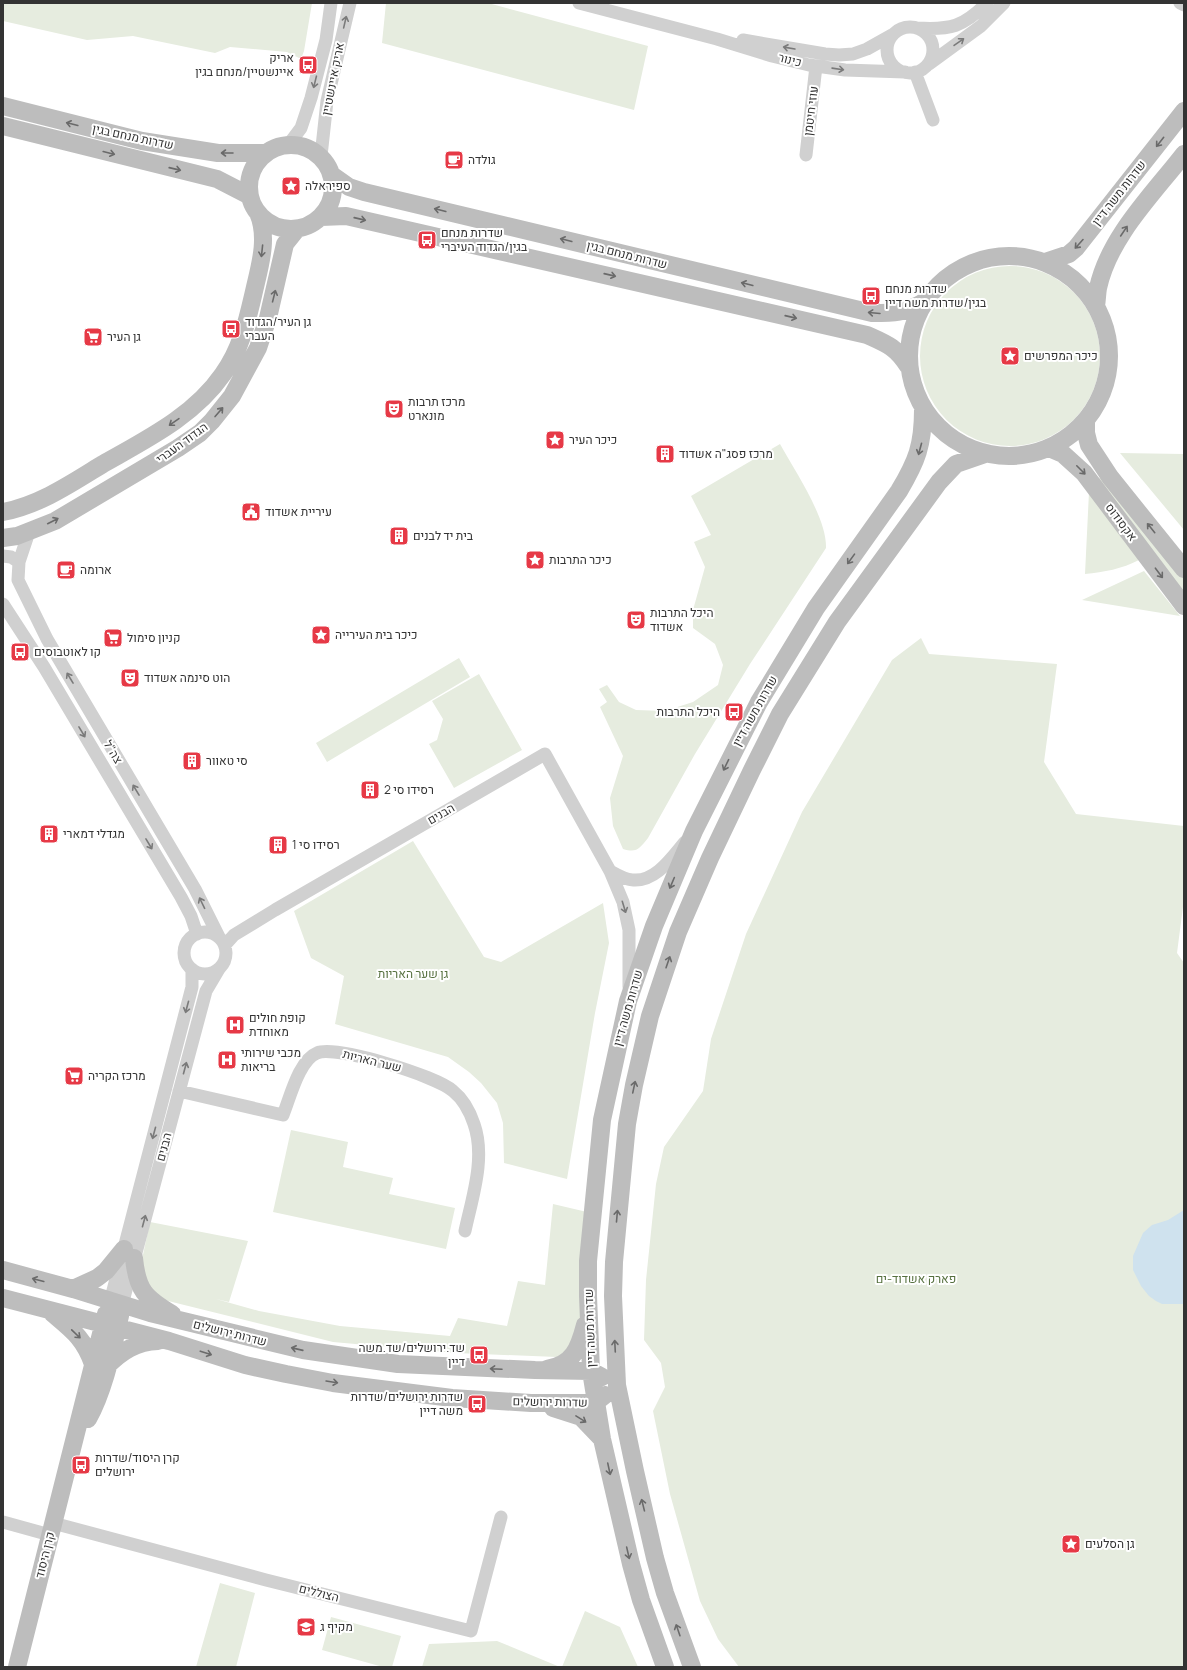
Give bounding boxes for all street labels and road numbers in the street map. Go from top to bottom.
street label: אריק איינשטיין [317,41,348,117]
street label: כינור [776,48,804,71]
street label: עוזי חיטמן [799,85,822,137]
street label: שדרות מנחם בגין [91,120,175,153]
street label: שדרות משה דיין [1088,156,1150,229]
street label: שדרות מנחם בגין [585,236,669,273]
street label: הגדוד העברי [152,418,211,467]
street label: אקסודוס [1101,499,1142,545]
street label: שדרות משה דיין [728,672,781,749]
street label: צה"ל [100,737,127,767]
street label: הבנים [424,799,458,828]
street label: שדרות משה דיין [609,968,647,1048]
street label: שער האריות [341,1045,403,1076]
street label: הבנים [152,1131,175,1163]
street label: שדרות משה דיין [580,1288,599,1368]
street label: שדרות ירושלים [192,1315,269,1350]
street label: שדרות ירושלים [512,1392,588,1411]
street label: קרן היסוד [31,1530,58,1580]
street label: הצוללים [297,1579,341,1606]

